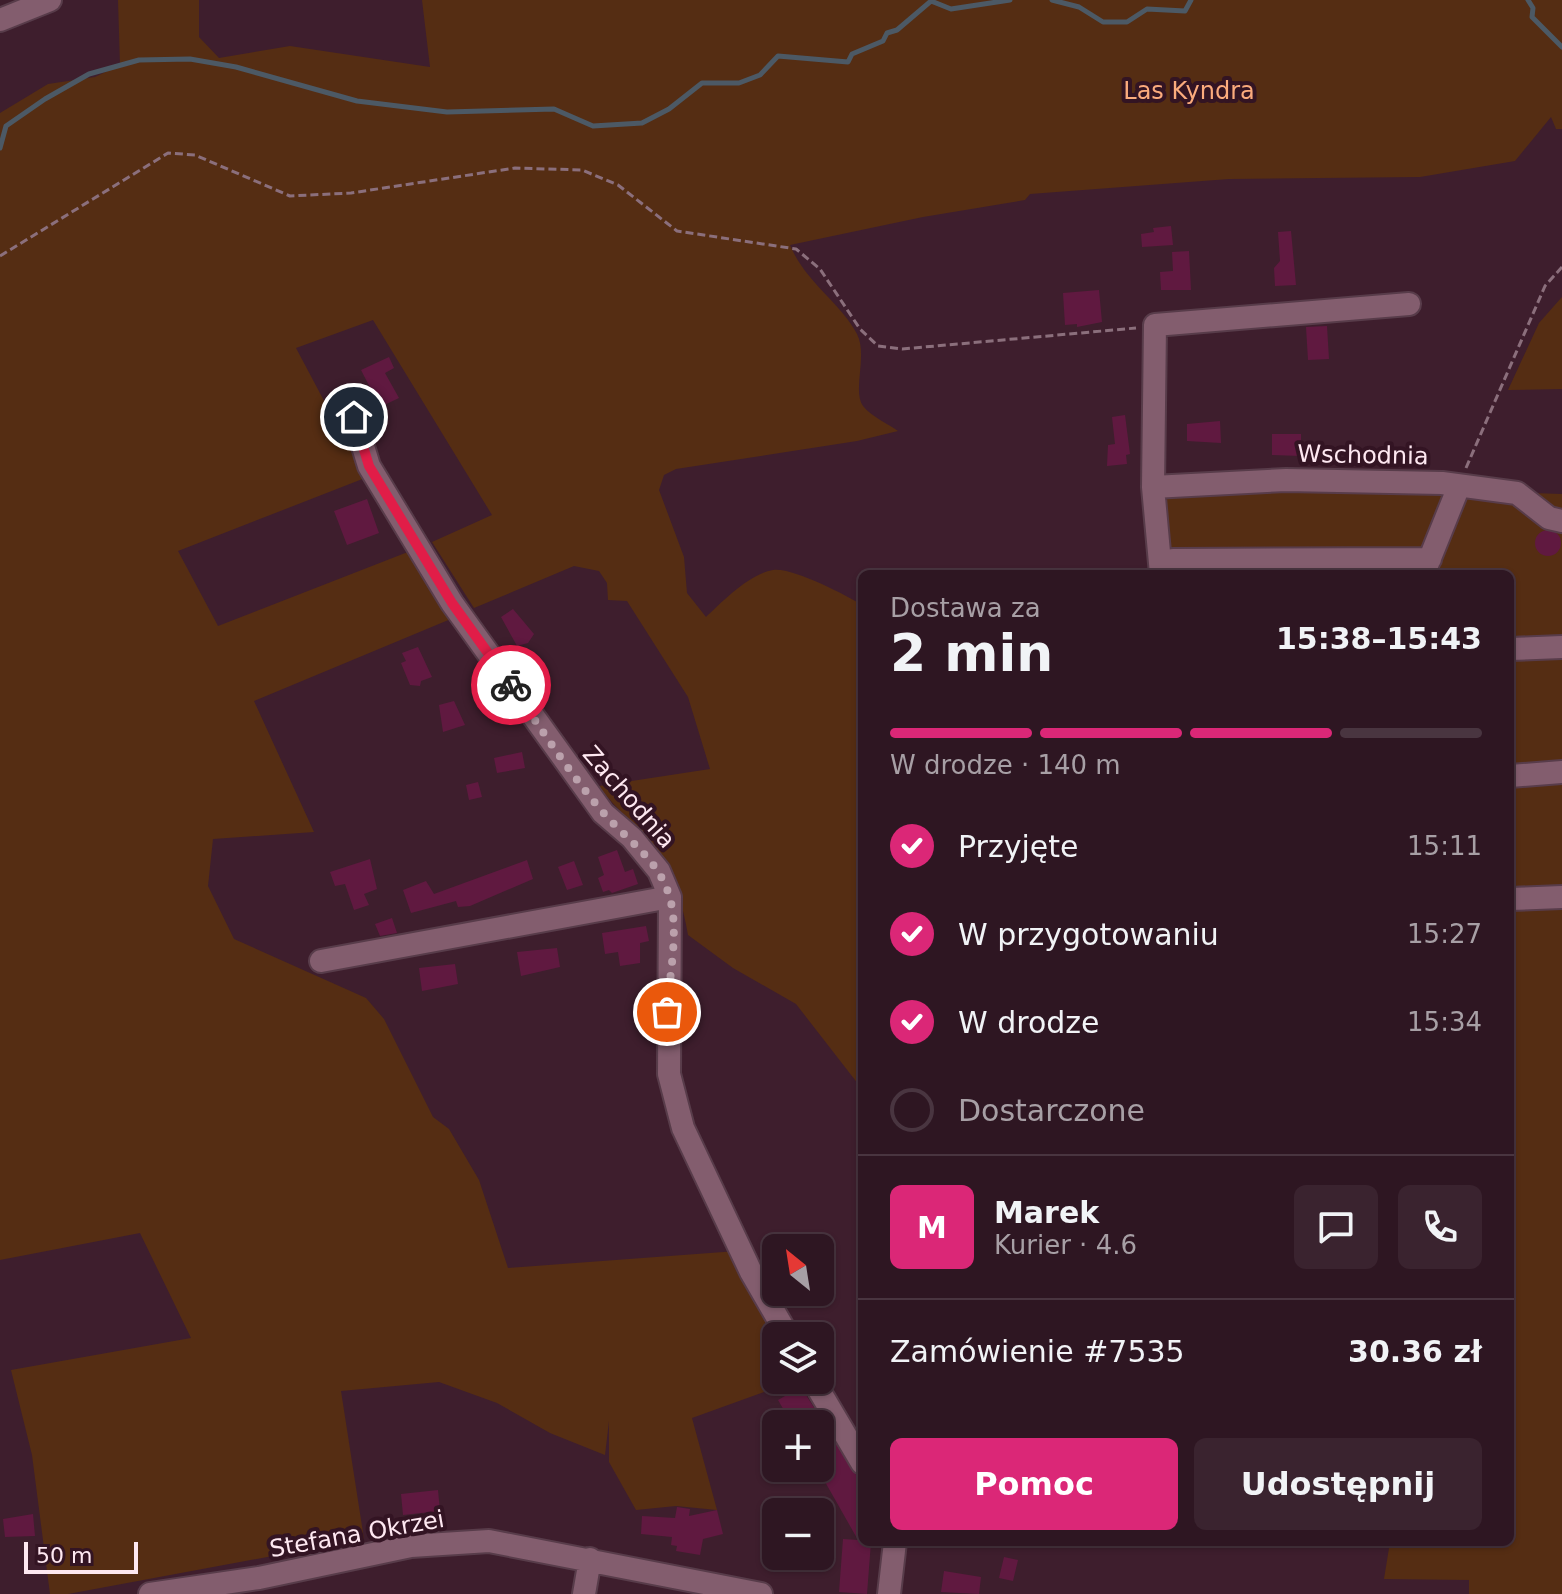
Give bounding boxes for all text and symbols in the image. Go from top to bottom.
park label: Las Kyndra [1123,77,1255,105]
pin [320,383,388,451]
icon: home [332,395,376,439]
street label: Wschodnia [1297,440,1429,470]
text: Dostawa za [890,593,1041,623]
text: 15:38–15:43 [1276,621,1482,656]
text: 2 min [890,623,1053,683]
courier [471,645,551,725]
icon: bike [489,663,533,707]
street label: Zachodnia [577,740,681,854]
text: W drodze · 140 m [890,750,1121,780]
icon: check [890,824,934,868]
text: Przyjęte [958,829,1078,864]
text: 15:11 [1407,831,1482,861]
icon: check [890,912,934,956]
text: W przygotowaniu [958,917,1219,952]
text: 15:27 [1407,919,1482,949]
pin [633,978,701,1046]
icon: bag [645,990,689,1034]
icon: check [890,1000,934,1044]
text: W drodze [958,1005,1100,1040]
text: 15:34 [1407,1007,1482,1037]
text: Dostarczone [958,1093,1145,1128]
button: chat [1294,1185,1378,1269]
button: phone [1398,1185,1482,1269]
text: Marek [994,1195,1099,1230]
text: M [917,1210,947,1245]
text: Kurier · 4.6 [994,1230,1137,1260]
north arrow [762,1234,834,1306]
map controls [762,1234,834,1570]
button: layers [762,1322,834,1394]
text: Zamówienie #7535 [890,1334,1185,1369]
text: 30.36 zł [1348,1334,1482,1369]
button: + [762,1410,834,1482]
button: Pomoc [890,1438,1178,1530]
button: Udostępnij [1194,1438,1482,1530]
button: − [762,1498,834,1570]
street label: Stefana Okrzei [268,1505,446,1563]
scale bar [24,1538,138,1574]
text: 50 m [36,1543,92,1568]

